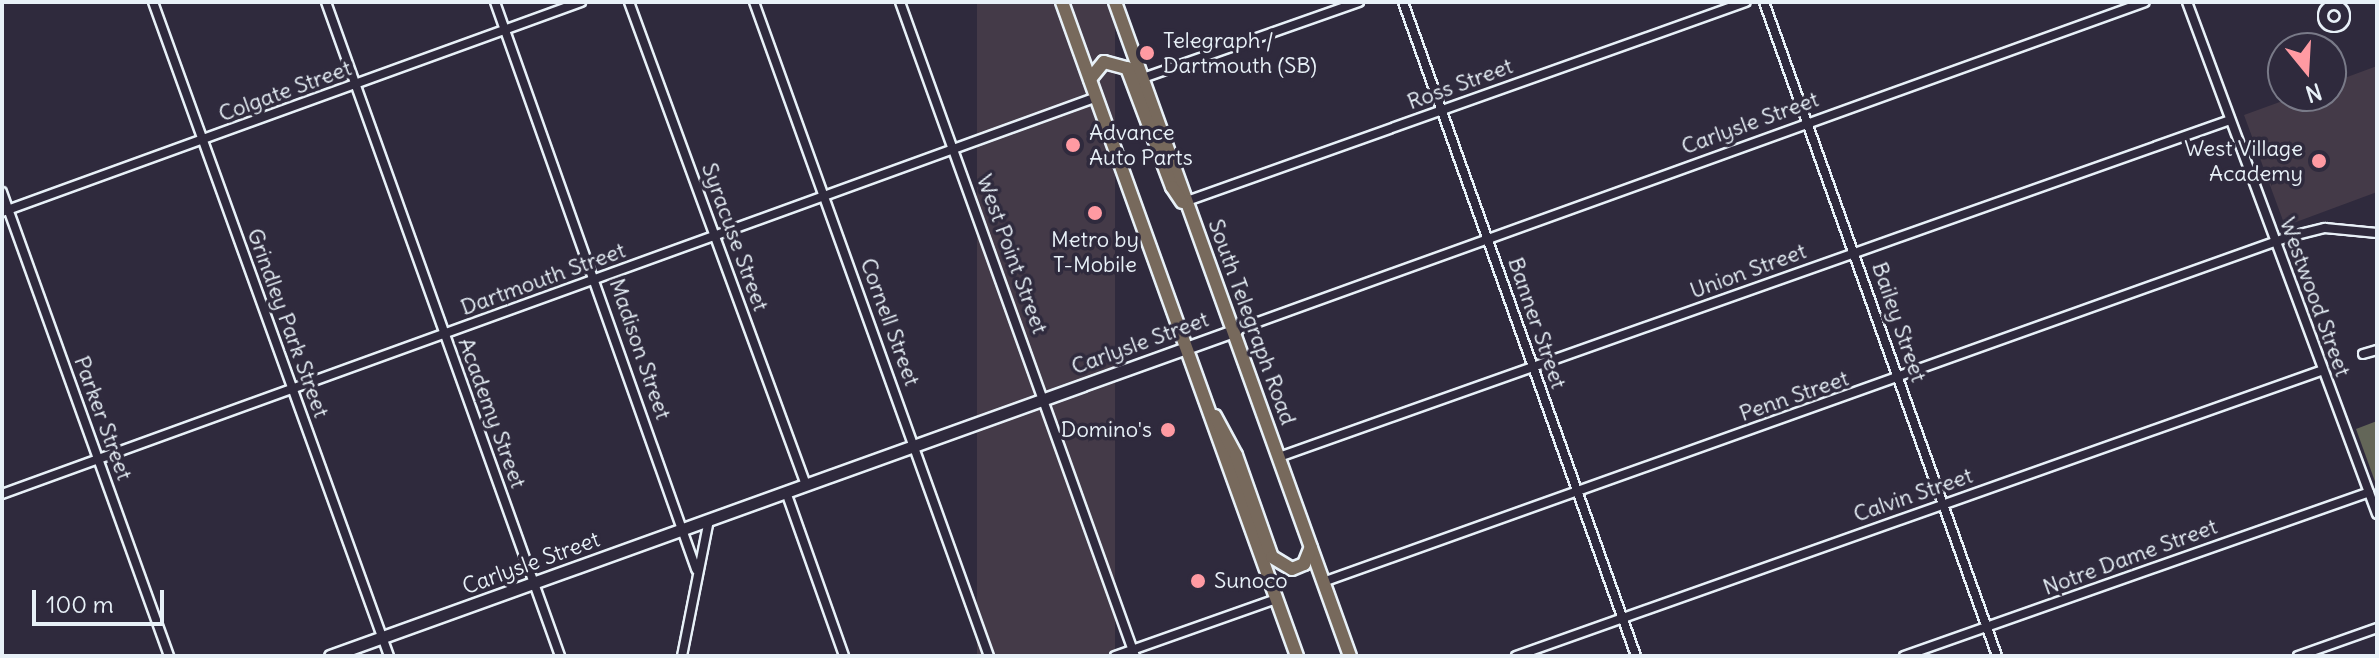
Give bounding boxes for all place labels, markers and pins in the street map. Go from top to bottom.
place label: Telegraph / Dartmouth (SB) [1163,27,1317,78]
marker: Telegraph / Dartmouth (SB) [1138,44,1156,62]
place label: Advance Auto Parts [1089,119,1193,170]
place label: West Village Academy [2184,135,2303,186]
marker: Advance Auto Parts [1064,136,1082,154]
marker: West Village Academy [2310,152,2328,170]
marker: Metro by T-Mobile [1086,204,1104,222]
place label: Metro by T-Mobile [1051,226,1139,278]
place label: Domino's [1061,417,1152,443]
marker: Domino's [1159,421,1177,439]
place label: Sunoco [1214,568,1288,594]
marker: Sunoco [1189,572,1207,590]

